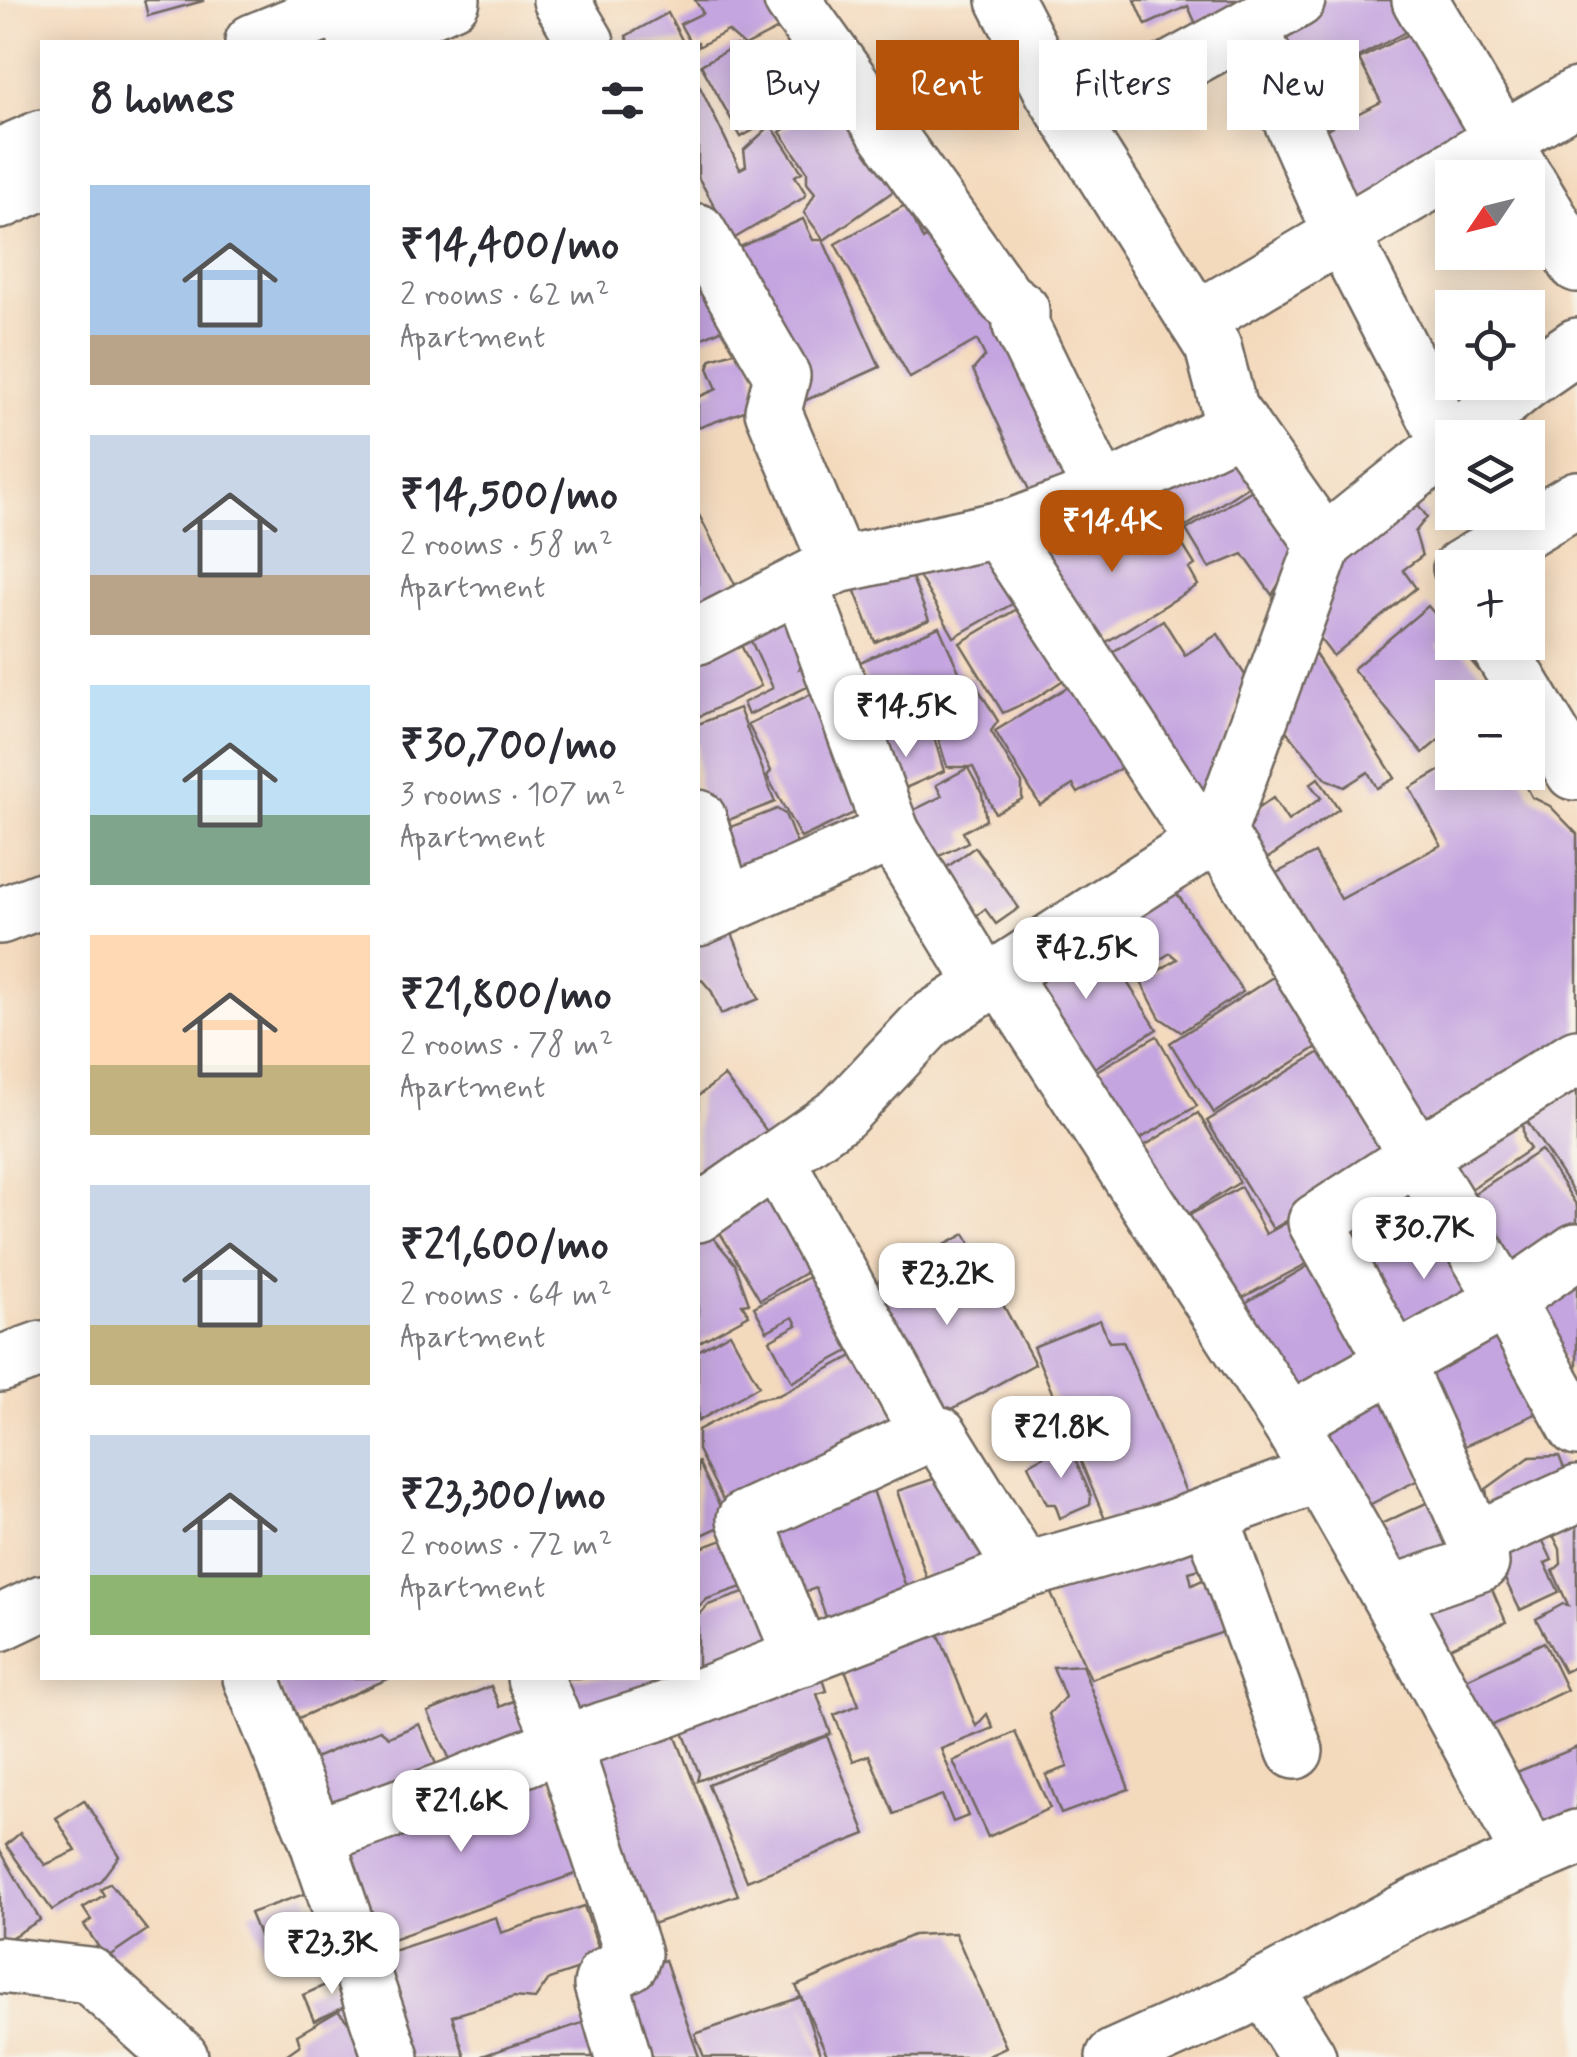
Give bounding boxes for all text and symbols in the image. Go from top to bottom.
chip: Buy [730,40,856,130]
chip: Rent [876,40,1019,130]
chip: Filters [1039,40,1207,130]
chip: New [1227,40,1359,130]
text: 8 homes [90,73,235,128]
icon: filters [595,73,650,128]
north arrow [1435,160,1545,270]
map controls [1435,160,1545,790]
text: ₹14,400/mo [400,219,619,274]
icon: home [170,225,290,345]
text: 2 rooms · 62 m² [400,274,609,316]
button: locate [1435,290,1545,400]
text: Apartment [400,316,545,358]
button: layers [1435,420,1545,530]
text: ₹14,500/mo [400,469,618,524]
icon: home [170,475,290,595]
pin: ₹14.4K [1031,490,1193,575]
text: ₹14.4K [1062,501,1162,543]
text: 2 rooms · 58 m² [400,524,613,566]
button: + [1435,550,1545,660]
text: Apartment [400,566,545,608]
pin: ₹14.5K [825,675,987,760]
button: − [1435,680,1545,790]
text: ₹14.5K [856,686,956,728]
text: ₹30,700/mo [400,719,617,774]
icon: home [170,725,290,845]
text: 3 rooms · 107 m² [400,774,625,816]
text: Apartment [400,816,545,858]
pin: ₹42.5K [1005,917,1167,1002]
text: ₹42.5K [1035,928,1137,970]
text: ₹21,800/mo [400,969,612,1024]
icon: home [170,975,290,1095]
text: 2 rooms · 78 m² [400,1024,613,1066]
text: Apartment [400,1066,545,1108]
pin: ₹30.7K [1343,1197,1505,1282]
text: ₹30.7K [1374,1208,1474,1250]
text: ₹21,600/mo [400,1219,609,1274]
icon: home [170,1225,290,1345]
pin: ₹23.2K [866,1243,1028,1328]
text: ₹23.2K [901,1254,993,1296]
text: 2 rooms · 64 m² [400,1274,612,1316]
text: Apartment [400,1316,545,1358]
pin: ₹21.8K [980,1396,1142,1481]
text: ₹21.8K [1013,1407,1109,1449]
text: ₹23,300/mo [400,1469,606,1524]
icon: home [170,1475,290,1595]
text: 2 rooms · 72 m² [400,1524,613,1566]
text: Apartment [400,1566,545,1608]
pin: ₹21.6K [380,1770,542,1855]
text: ₹21.6K [414,1781,508,1823]
pin: ₹23.3K [251,1912,413,1997]
text: ₹23.3K [286,1923,378,1965]

